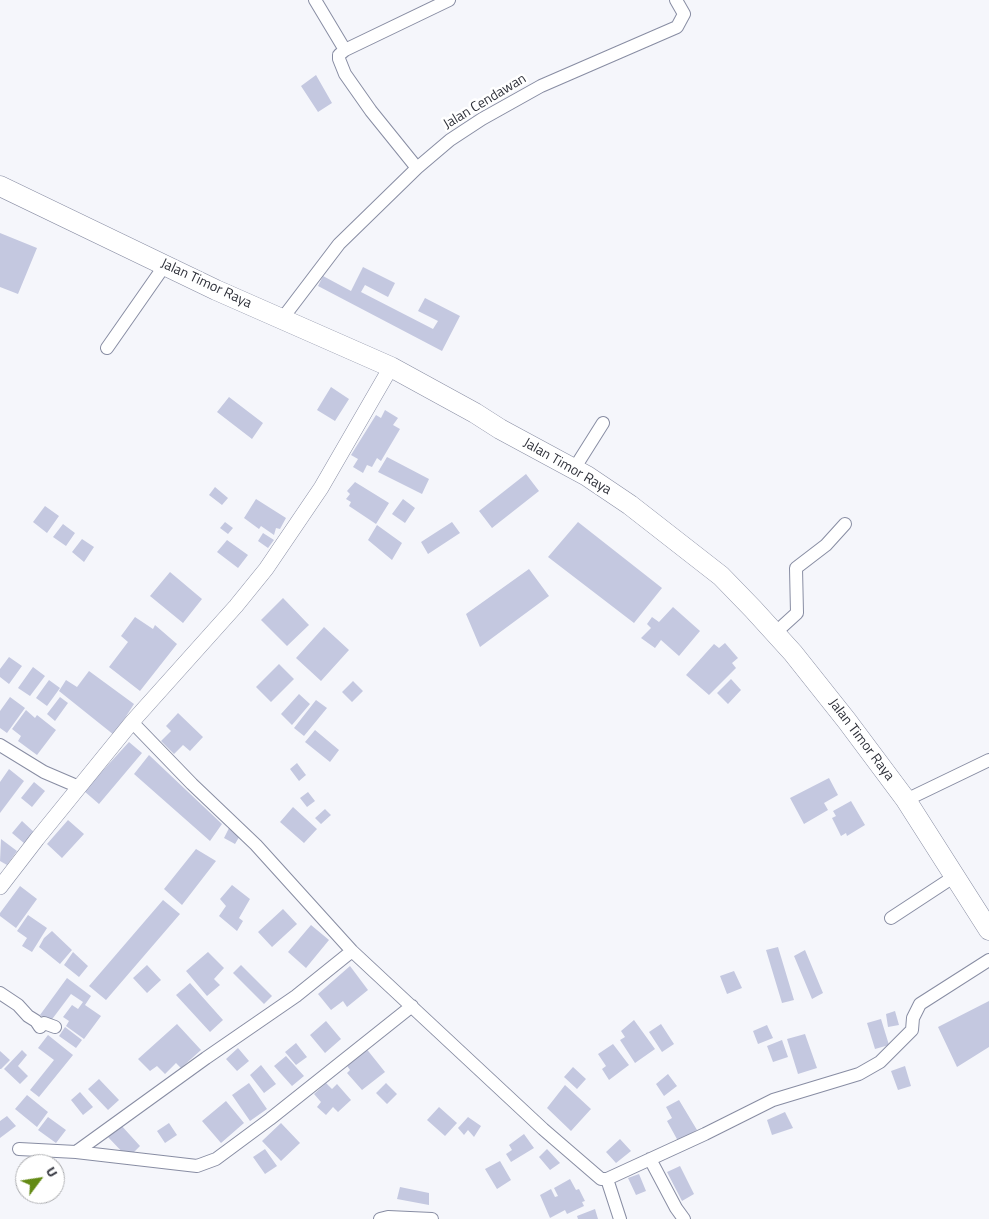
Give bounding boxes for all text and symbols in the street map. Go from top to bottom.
street label: Jalan Cendawan [441,71,529,133]
street label: Jalan Timor Raya [158,256,254,312]
street label: Jalan Timor Raya [520,435,614,499]
street label: Jalan Timor Raya [825,696,897,784]
north arrow [15,1154,65,1204]
text: U [41,1162,64,1181]

